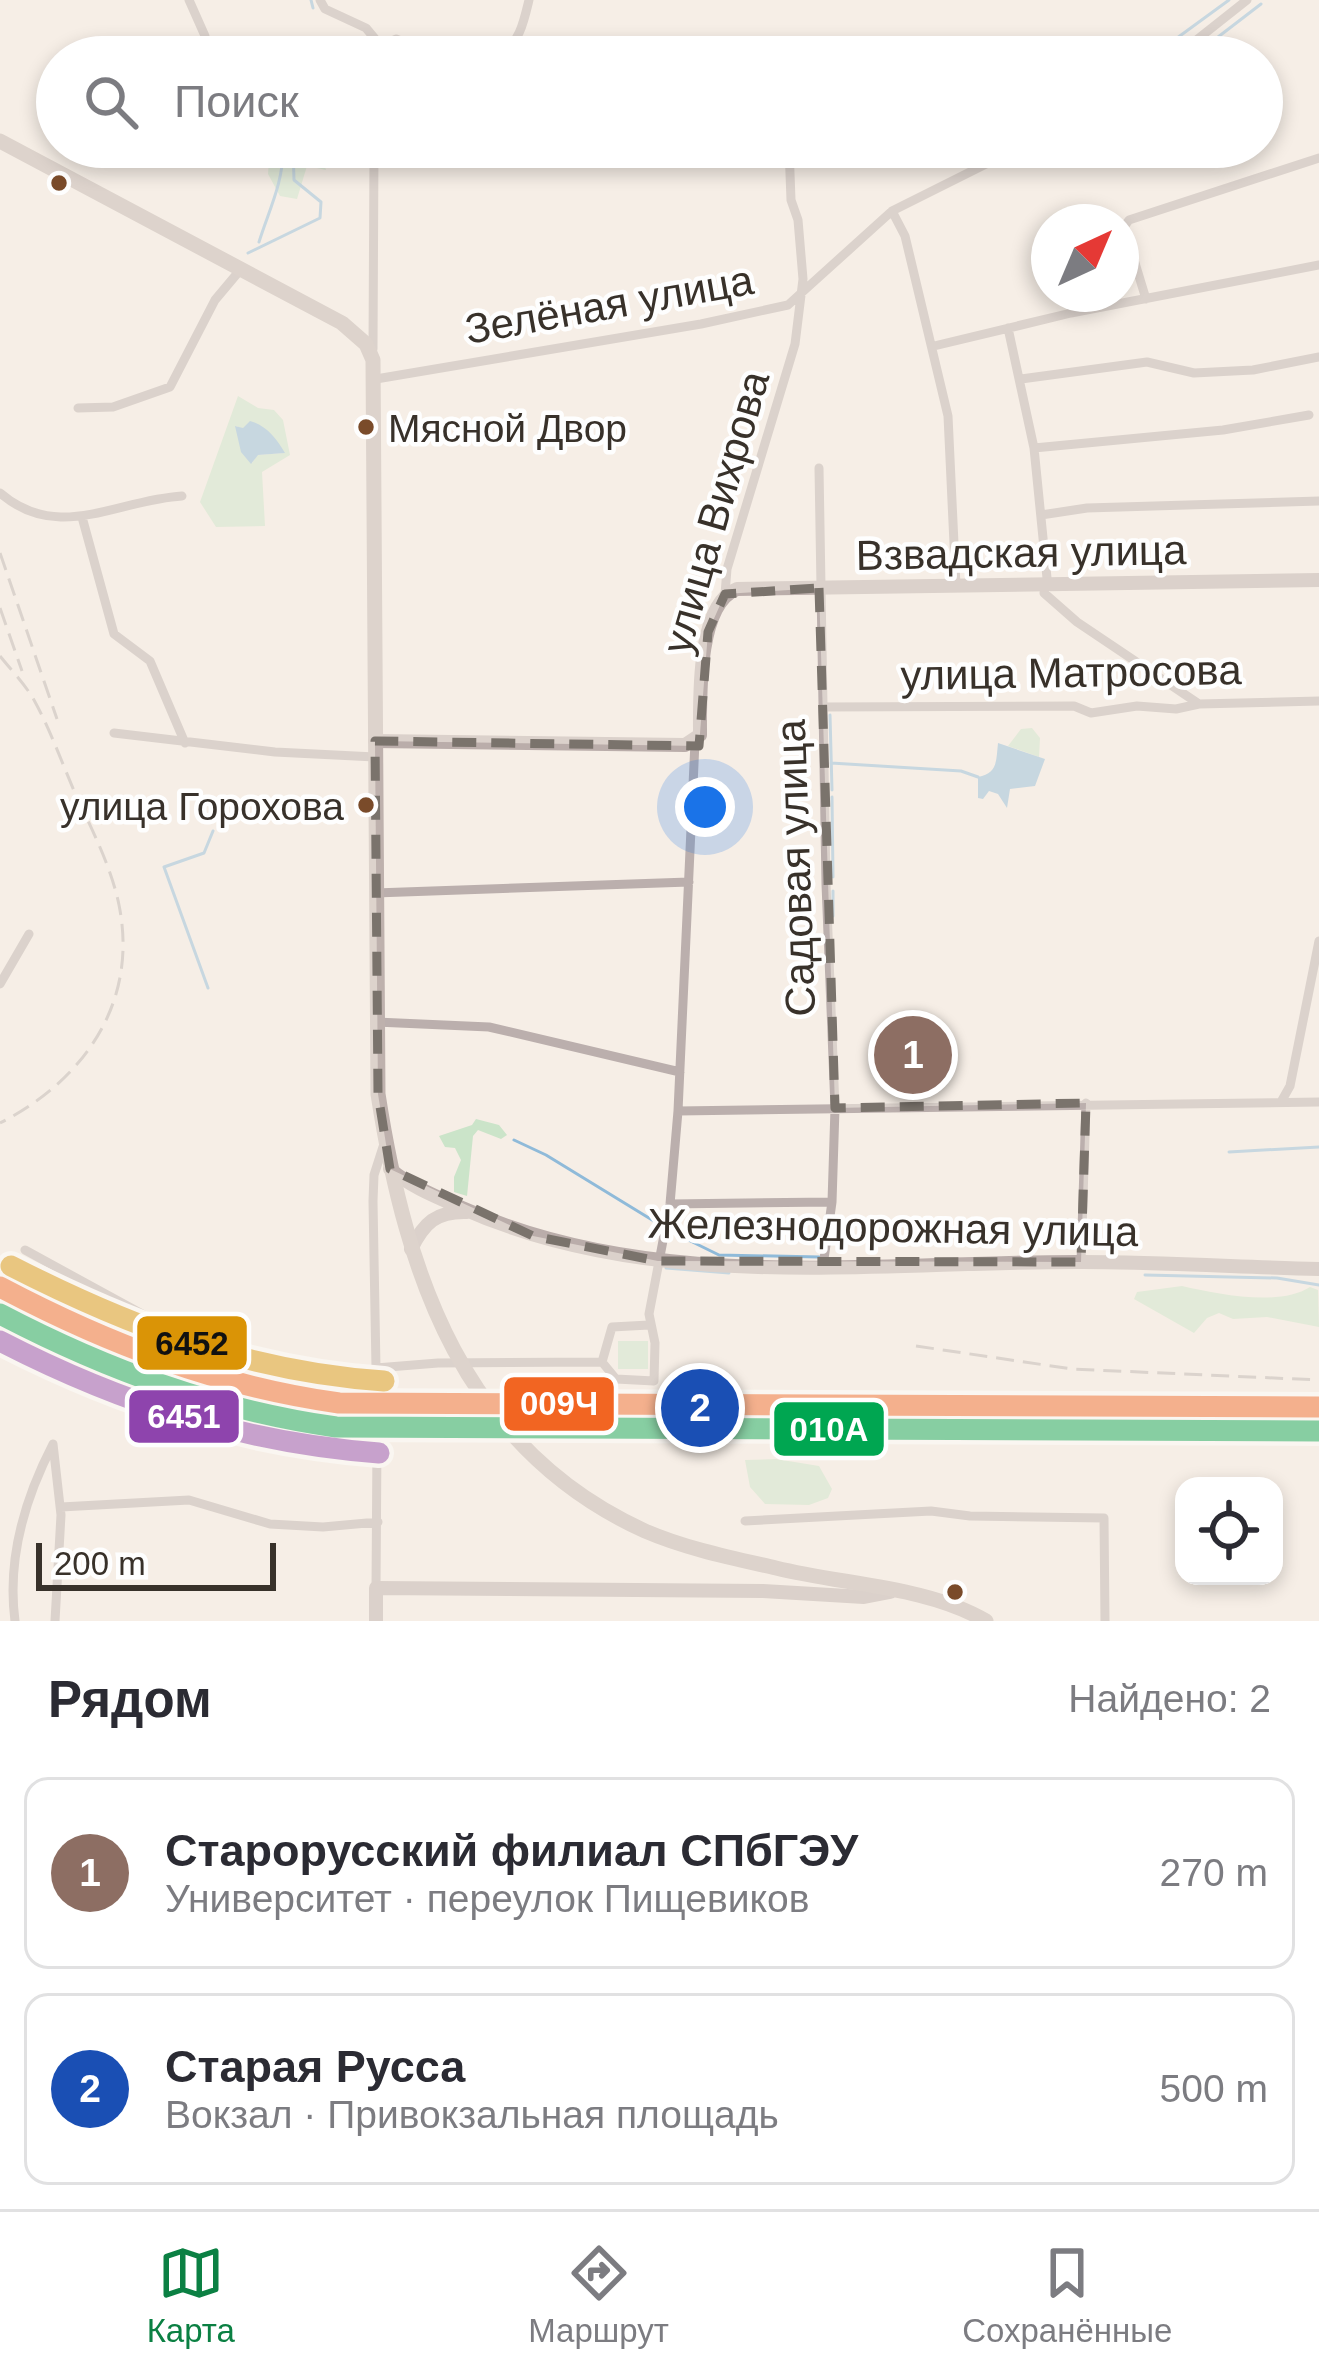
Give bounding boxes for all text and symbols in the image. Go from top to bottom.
search box [36,36,1283,168]
icon: search [78,69,144,135]
text: Поиск [174,76,299,127]
unlabelled marker [48,172,70,194]
north arrow [1031,204,1139,312]
street label: Зелёная улица [461,256,757,353]
street label: улица Вихрова [653,365,778,659]
place label: Мясной Двор [388,407,627,450]
marker: Мясной Двор [355,416,377,438]
street label: Взвадская улица [855,526,1187,579]
street label: улица Матросова [900,646,1243,699]
street label: Садовая улица [767,718,824,1017]
your location [675,777,735,837]
place label: улица Горохова [60,785,344,828]
marker: улица Горохова [355,794,377,816]
pin: 1 [874,1010,952,1100]
street label: Железнодорожная улица [647,1200,1139,1255]
line badge: 6452 [135,1314,249,1372]
text: 6452 [155,1325,229,1362]
pin: 2 [661,1363,739,1453]
line badge: 009Ч [502,1375,616,1433]
text: 009Ч [520,1385,598,1422]
line badge: 6451 [127,1388,241,1445]
text: 6451 [147,1398,221,1435]
line badge: 010А [772,1400,886,1458]
text: 010А [790,1411,868,1448]
map controls [1175,1477,1283,1585]
button: locate [1175,1477,1283,1585]
scale bar [36,1537,276,1590]
text: 200 m [54,1545,146,1582]
unlabelled marker [944,1581,966,1603]
text: Рядом [48,1671,212,1728]
text: Найдено: 2 [1068,1677,1271,1720]
text: Старорусский филиал СПбГЭУ [165,1825,858,1876]
text: 1 [79,1851,101,1894]
text: 270 m [1160,1851,1268,1894]
text: Университет · переулок Пищевиков [165,1877,809,1920]
text: Старая Русса [165,2041,465,2092]
text: 2 [79,2067,101,2110]
text: 500 m [1160,2067,1268,2110]
text: Вокзал · Привокзальная площадь [165,2093,779,2136]
tab: Карта [147,2240,235,2350]
tab: Маршрут [528,2240,669,2350]
tab: Сохранённые [962,2240,1172,2350]

